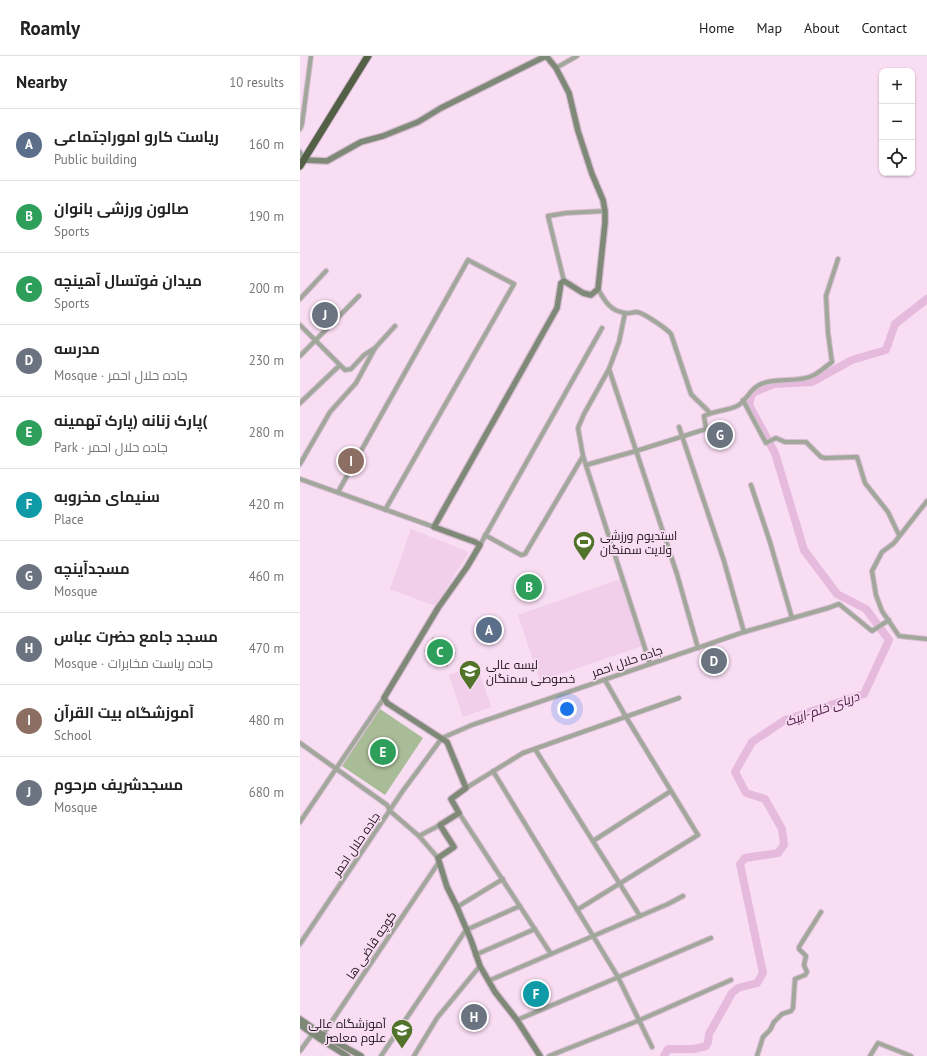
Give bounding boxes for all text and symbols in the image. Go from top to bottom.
text: Roamly [20,16,80,40]
text: Home [699,19,734,37]
text: Map [756,19,782,37]
text: About [804,19,840,37]
text: Contact [862,19,907,37]
map controls [879,68,915,176]
button: + [879,68,915,104]
text: Nearby [16,71,67,93]
text: 10 results [229,74,284,91]
button: − [879,104,915,140]
text: ریاست کارو اموراجتماعی [54,127,219,146]
text: A [25,136,33,153]
text: 160 m [249,136,284,153]
button: locate [879,140,915,176]
text: Public building [54,151,137,168]
text: صالون ورزشی بانوان [54,199,189,218]
text: B [25,208,33,225]
text: 190 m [249,208,284,225]
text: Sports [54,223,90,240]
text: میدان فوتسال آهینچه [54,271,202,290]
text: C [25,280,33,297]
text: 200 m [249,280,284,297]
text: Sports [54,295,90,312]
pin: J [312,300,338,330]
text: مدرسه [54,339,100,358]
text: D [25,352,33,369]
text: 230 m [249,352,284,369]
text: Mosque · جاده حلال احمر [54,367,188,384]
text: پارک زنانه (پارک تهمینه( [54,411,207,430]
pin: G [707,420,733,450]
text: E [26,424,32,441]
text: 280 m [249,424,284,441]
text: Park · جاده حلال احمر [54,439,168,456]
pin: I [338,446,364,476]
text: سنیمای مخروبه [54,487,160,506]
text: F [26,496,32,513]
text: 420 m [249,496,284,513]
text: Place [54,511,84,528]
place label: استدیوم ورزشی ولایت سمنگان [600,528,677,557]
sports icon: استدیوم ورزشی ولایت سمنگان [571,529,597,562]
text: مسجدآینچه [54,559,130,578]
text: G [25,568,33,585]
text: 460 m [249,568,284,585]
pin: B [516,572,542,602]
text: Mosque [54,583,97,600]
pin: A [476,615,502,645]
text: مسجد جامع حضرت عباس [54,627,218,646]
pin: C [427,637,453,667]
text: H [25,640,33,657]
text: 470 m [249,640,284,657]
street label: جاده حلال احمر [589,642,664,680]
pin: D [701,646,727,676]
text: Mosque · جاده ریاست مخابرات [54,655,213,672]
place label: لیسه عالی خصوصی سمنگان [486,657,575,686]
school or university icon: لیسه عالی خصوصی سمنگان [457,658,483,691]
water label: دریای خلم-ایبک [783,687,862,731]
your location [557,699,577,719]
text: آموزشگاه بیت القرآن [54,703,194,722]
text: I [27,712,31,729]
text: 480 m [249,712,284,729]
text: School [54,727,92,744]
pin: E [370,737,396,767]
text: مسجدشریف مرحوم [54,775,183,794]
text: J [27,784,31,801]
text: 680 m [249,784,284,801]
text: Mosque [54,799,97,816]
street label: جاده حلال احمر [329,809,383,880]
street label: کوچه قاضی ها [343,908,401,983]
pin: F [523,979,549,1009]
pin: H [461,1002,487,1032]
place label: آموزشگاه عالی علوم معاصر [308,1016,387,1046]
school or university icon: آموزشگاه عالی علوم معاصر [389,1017,415,1050]

